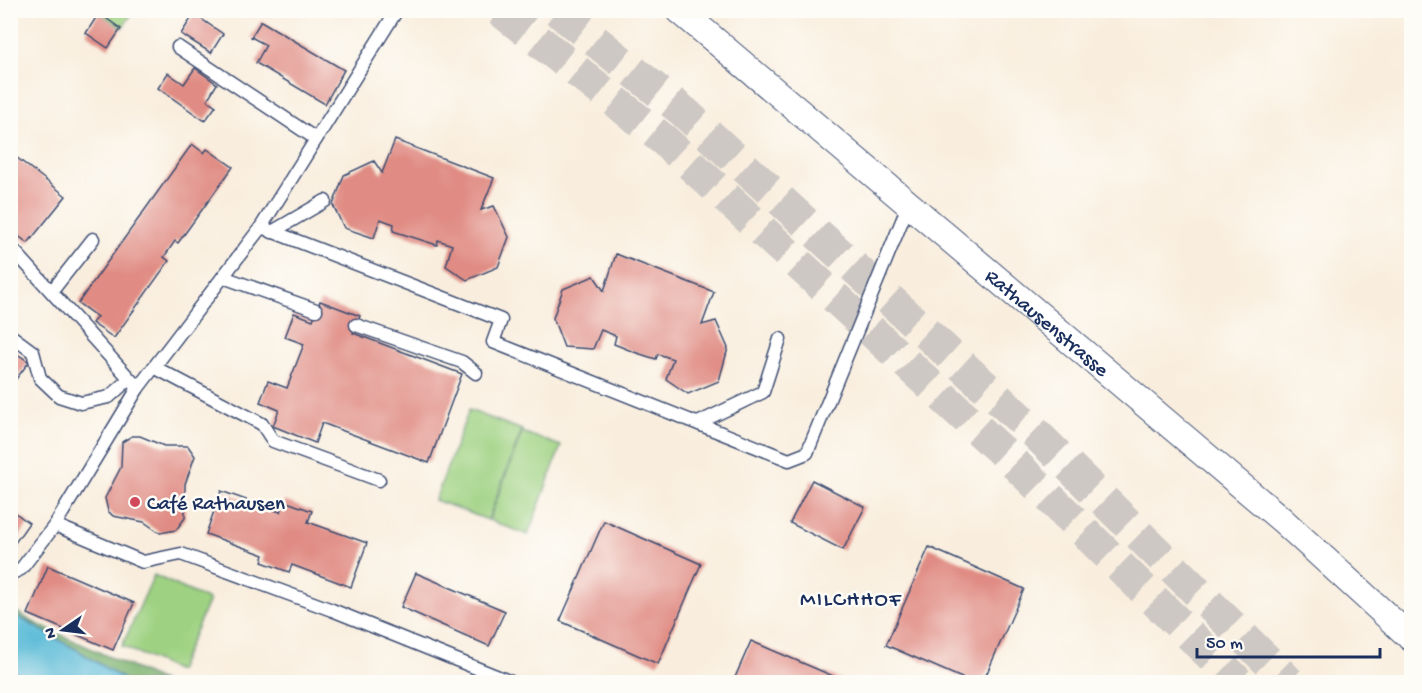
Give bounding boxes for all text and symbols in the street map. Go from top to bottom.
street label: Rathausenstrasse [979,265,1113,385]
place label: Café Rathausen [147,493,285,518]
marker: Café Rathausen [128,495,142,509]
district label: MILCHHOF [800,588,902,614]
north arrow [33,600,93,660]
scale bar [1197,621,1380,659]
text: N [41,625,62,640]
text: 50 m [1206,634,1243,655]

